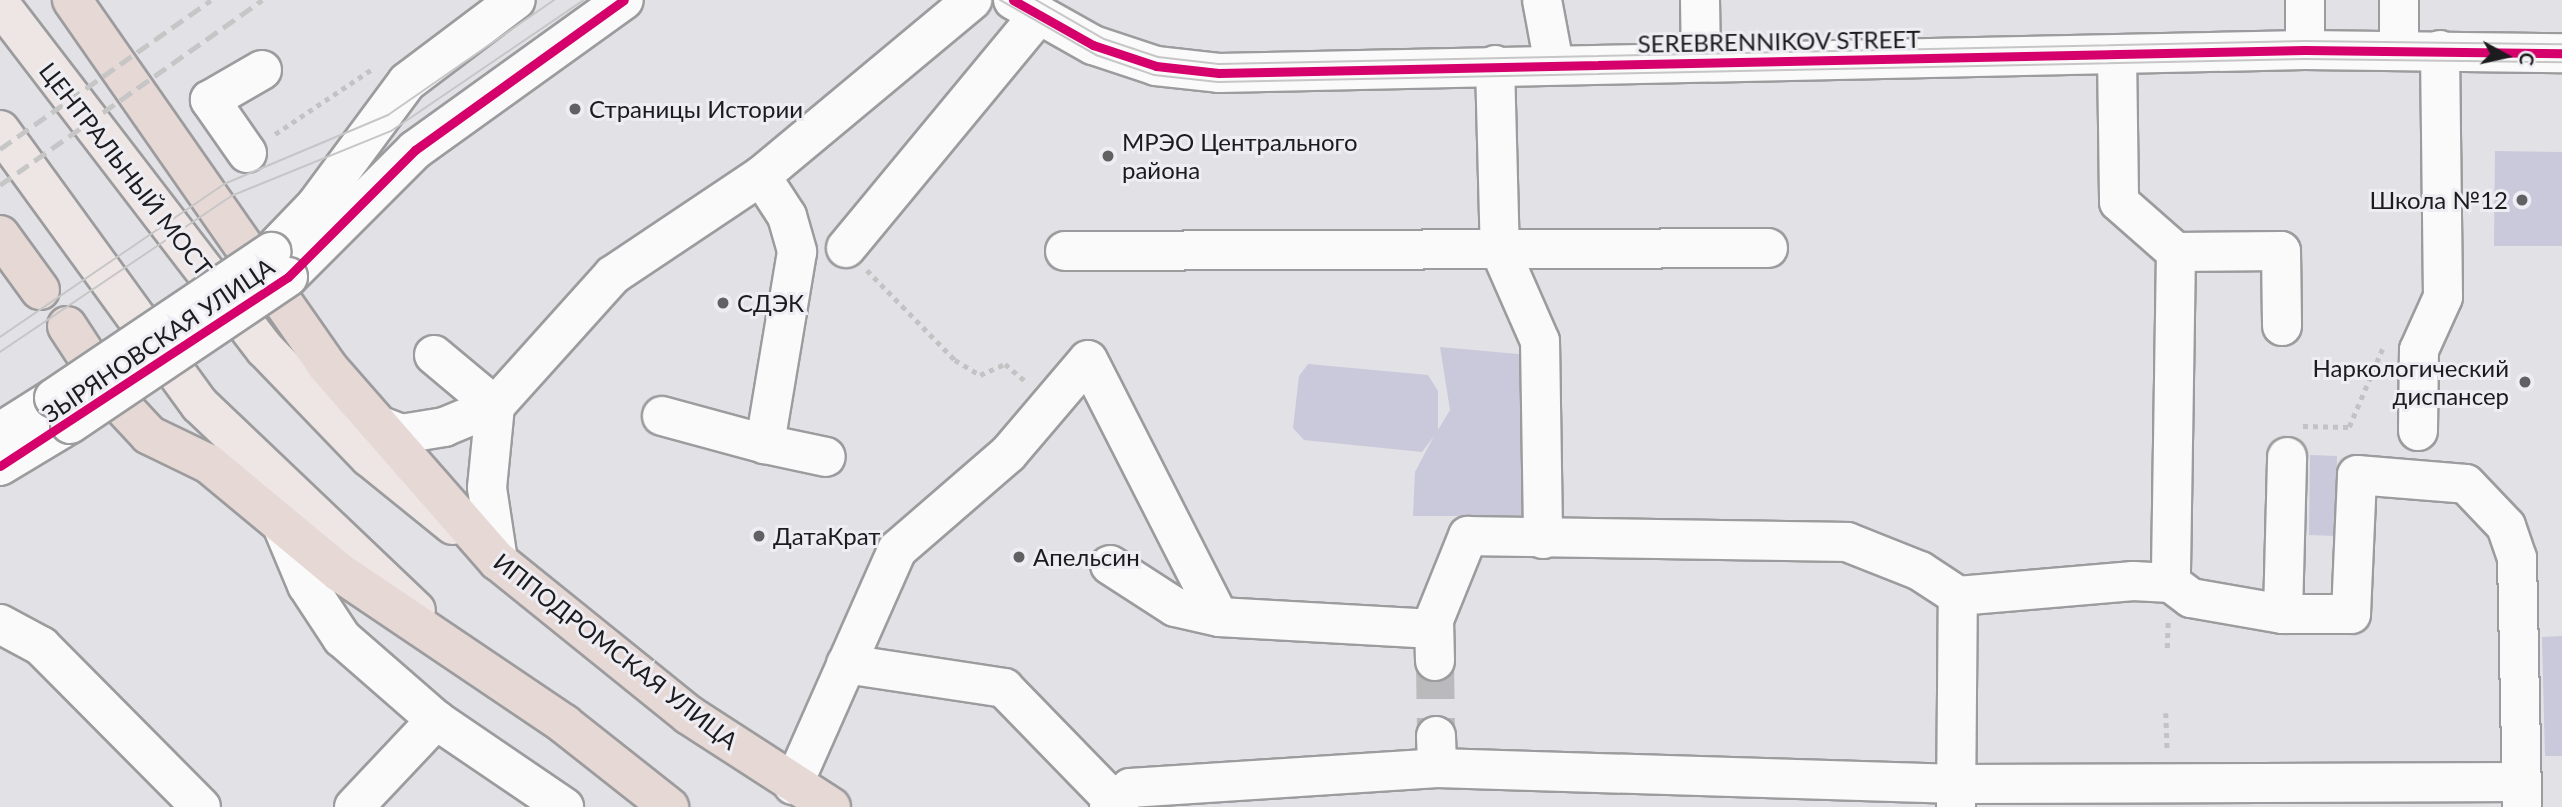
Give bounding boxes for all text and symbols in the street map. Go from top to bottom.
north arrow [2471,21,2541,91]
street label: SEREBRENNIKOV STREET [1637,24,1921,58]
text: С [2515,51,2540,67]
street label: ЦЕНТРАЛЬНЫЙ МОСТ [34,57,218,281]
place label: Страницы Истории [589,95,803,123]
marker: Страницы Истории [567,101,583,117]
place label: МРЭО Центрального района [1122,128,1358,184]
marker: МРЭО Центрального района [1100,148,1116,164]
place label: Школа №12 [2369,186,2508,214]
marker: Школа №12 [2514,192,2530,208]
street label: ЗЫРЯНОВСКАЯ УЛИЦА [37,252,279,428]
place label: СДЭК [737,289,804,317]
marker: СДЭК [715,295,731,311]
place label: Наркологический диспансер [2313,354,2509,410]
marker: Наркологический диспансер [2515,372,2535,392]
place label: ДатаКрат [773,522,880,550]
marker: ДатаКрат [751,528,767,544]
place label: Апельсин [1033,543,1140,571]
street label: ИППОДРОМСКАЯ УЛИЦА [488,547,744,755]
marker: Апельсин [1011,549,1027,565]

